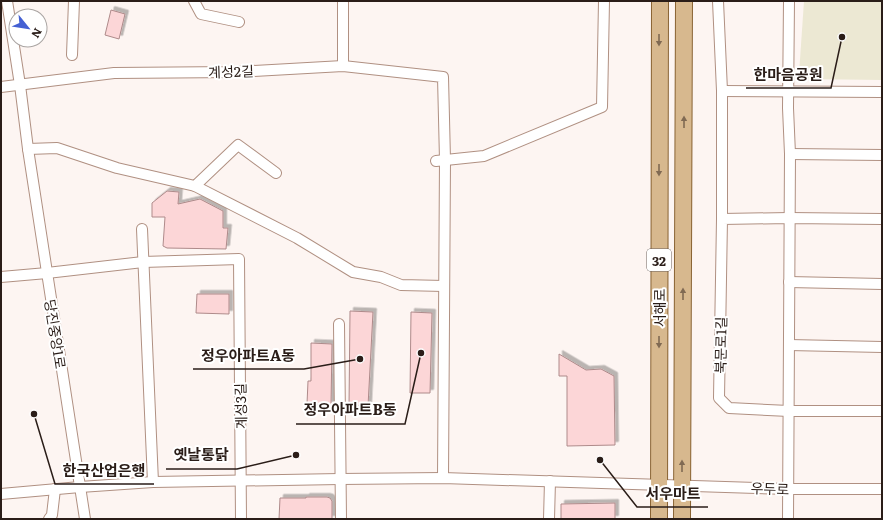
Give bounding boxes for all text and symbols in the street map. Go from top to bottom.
north arrow [8,8,48,48]
text: N [28,26,47,41]
one-way arrow [656,34,662,47]
street label: 계성2길 [208,60,254,82]
callout: 한마음공원 [746,61,831,88]
text: 한마음공원 [753,62,823,85]
one-way arrow [681,115,687,128]
one-way arrow [656,164,662,177]
road number: 32 [647,249,671,271]
one-way arrow [680,287,686,300]
street label: 서해로 [649,289,669,327]
street label: 당진중앙1로 [41,298,71,370]
street label: 북문로1길 [710,316,730,374]
one-way arrow [656,336,662,349]
callout: 정우아파트A동 [193,342,304,369]
text: 정우아파트A동 [201,343,295,366]
street label: 계성3길 [230,383,250,429]
callout: 정우아파트B동 [296,397,405,424]
text: 정우아파트B동 [303,397,397,420]
callout: 옛날통닭 [166,442,237,469]
text: 옛날통닭 [173,442,229,465]
callout: 한국산업은행 [55,457,154,484]
text: 한국산업은행 [63,458,145,481]
one-way arrow [679,459,685,472]
street label: 우두로 [750,477,790,499]
callout: 서우마트 [637,480,708,507]
text: 서우마트 [645,481,701,504]

